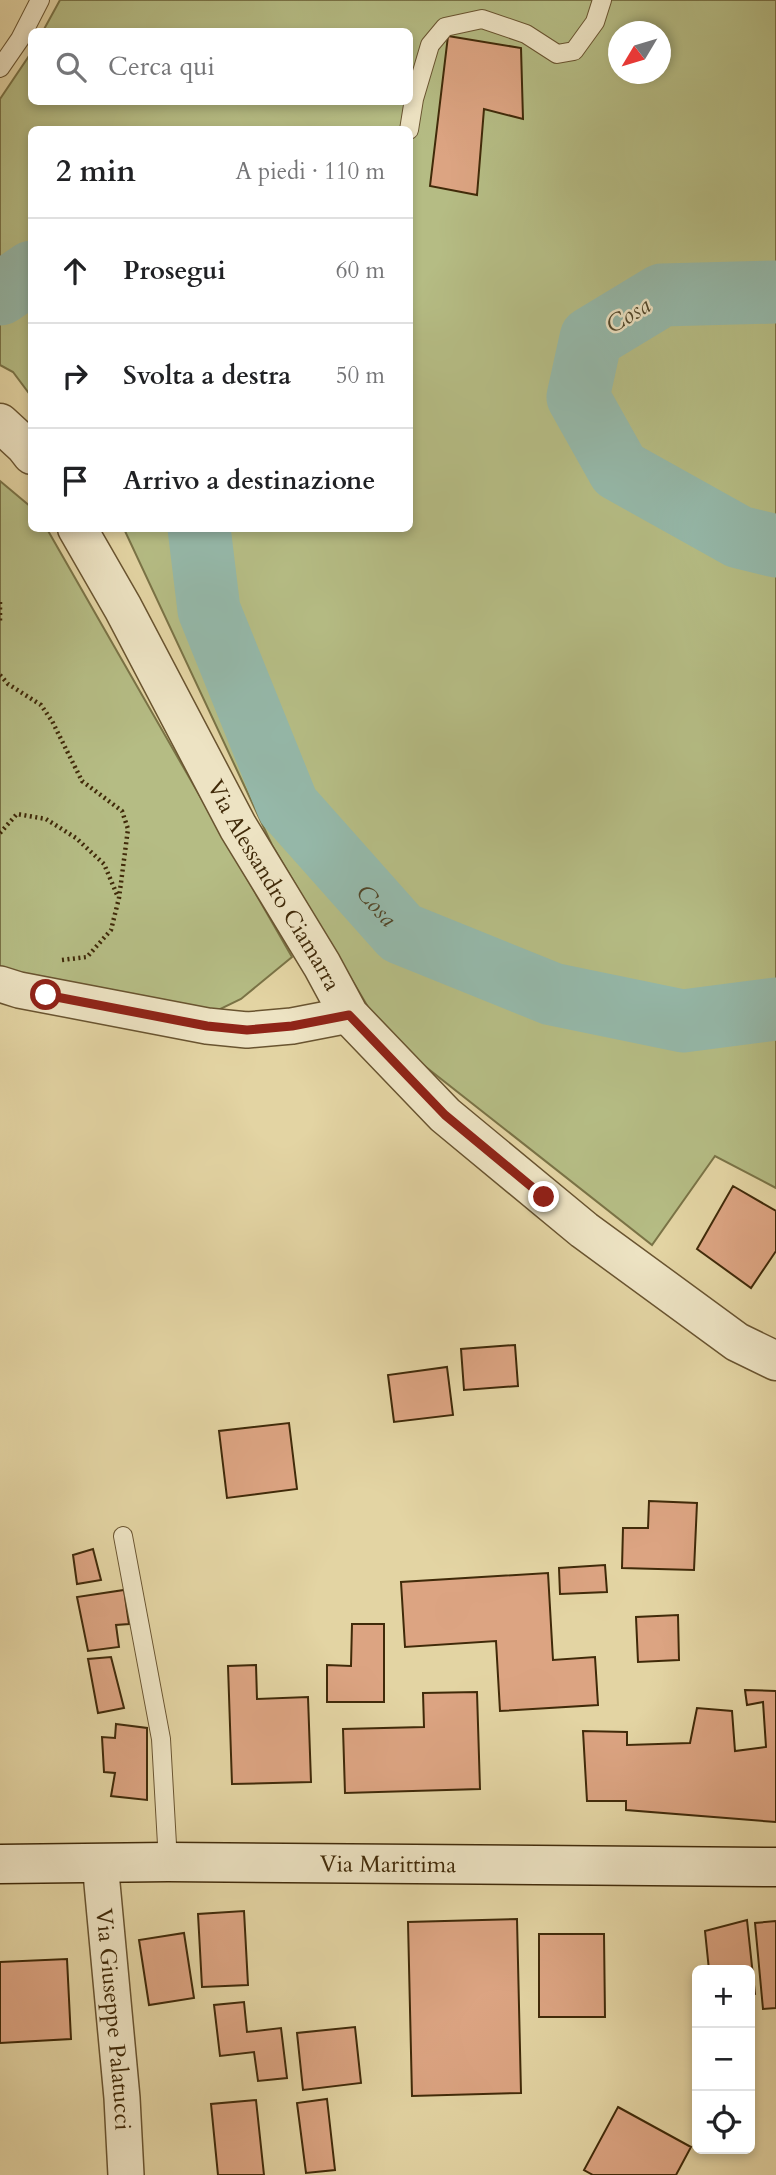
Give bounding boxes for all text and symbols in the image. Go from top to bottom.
north arrow [608,21,671,84]
search box [28,28,413,105]
icon: search [52,48,90,86]
text: Cerca qui [108,49,215,84]
text: 2 min [56,151,136,192]
text: A piedi · 110 m [235,156,385,187]
icon: ahead [56,252,94,290]
text: Prosegui [123,253,226,288]
text: 60 m [336,255,385,286]
water label: Cosa [600,289,657,342]
icon: right [56,357,94,395]
text: Svolta a destra [123,358,291,393]
text: 50 m [336,360,385,391]
icon: arrive [56,462,94,500]
text: Arrivo a destinazione [123,463,375,498]
street label: Via Alessandro Ciamarra [200,774,348,996]
water label: Cosa [348,877,404,934]
route start [30,979,61,1010]
route end [528,1181,559,1212]
street label: Via Marittima [320,1848,456,1880]
street label: Via Giuseppe Palatucci [88,1907,139,2131]
map controls [692,1965,755,2154]
button: + [692,1965,755,2028]
button: − [692,2028,755,2091]
button: locate [692,2091,755,2154]

